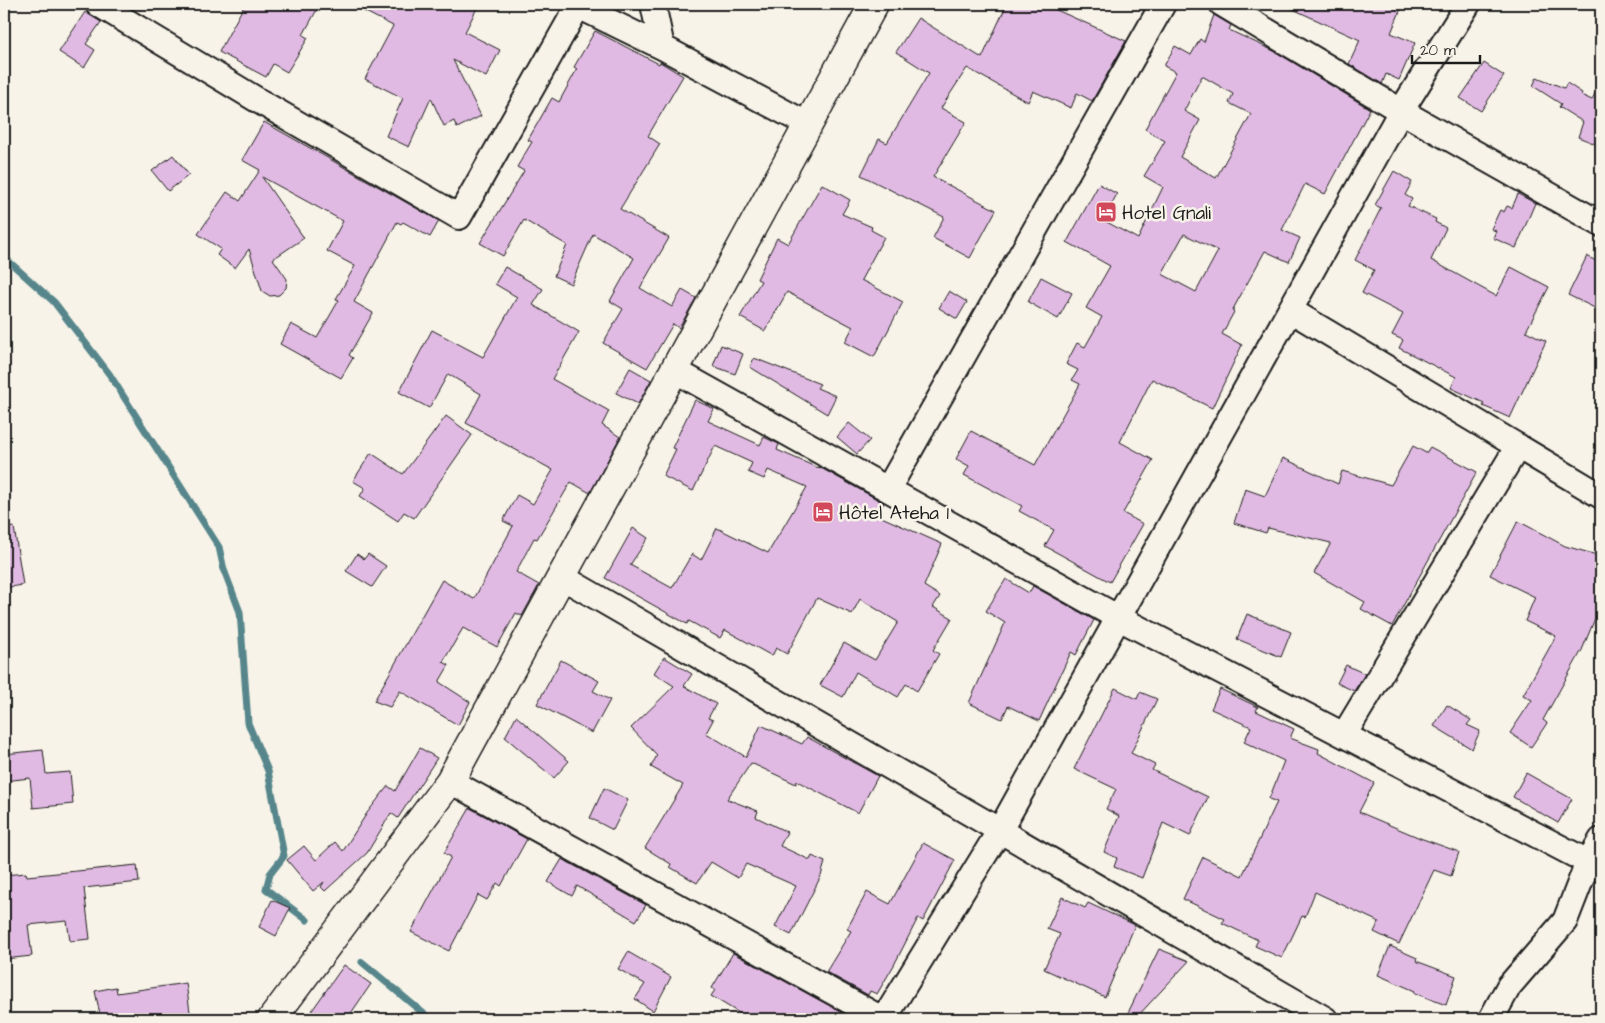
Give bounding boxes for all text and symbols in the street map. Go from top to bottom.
scale bar [1412,32,1480,64]
text: 20 m [1420,40,1456,61]
hotel icon: Hotel Gnali [1094,200,1118,224]
place label: Hotel Gnali [1122,200,1211,227]
hotel icon: Hôtel Ateha 1 [811,500,835,524]
place label: Hôtel Ateha 1 [839,500,950,527]

